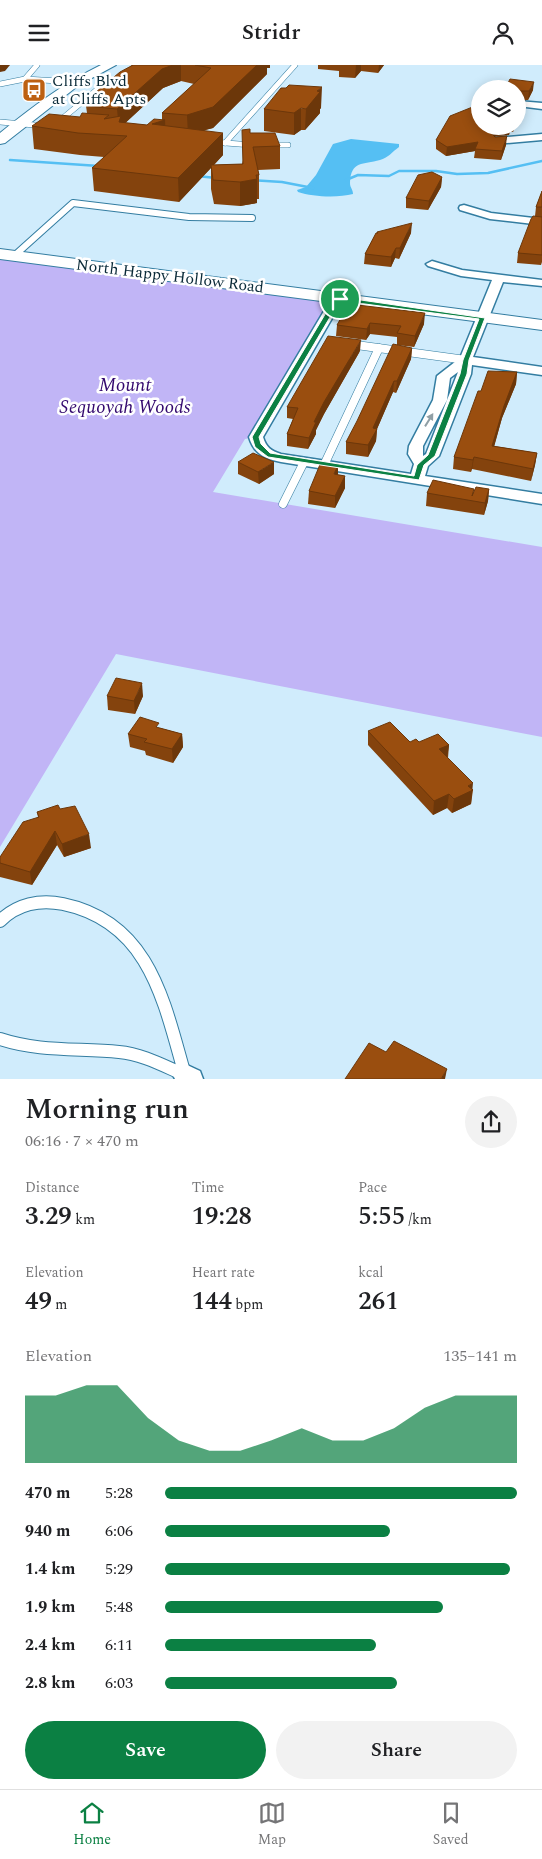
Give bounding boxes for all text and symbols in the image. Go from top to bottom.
text: Stridr [242,16,300,49]
icon: menu [25,19,53,47]
icon: person [489,19,517,47]
place label: Cliffs Blvd at Cliffs Apts [52,69,146,111]
bus stop icon: Cliffs Blvd at Cliffs Apts [21,77,47,103]
map controls [471,80,526,135]
button: layers [471,80,526,135]
street label: North Happy Hollow Road [75,253,265,299]
pin [319,278,361,320]
icon: arrive [326,285,354,313]
park label: Mount Sequoyah Woods [60,371,191,422]
one-way arrow [424,413,433,427]
text: Morning run [25,1088,189,1131]
button: share [465,1096,517,1148]
text: 06:16 · 7 × 470 m [25,1129,139,1153]
text: Distance [25,1177,80,1198]
text: Time [192,1177,224,1198]
text: Pace [358,1177,387,1198]
text: 3.29 [25,1198,72,1236]
text: 19:28 [192,1198,252,1236]
text: 5:55 [358,1198,405,1236]
text: km [72,1209,95,1230]
text: /km [405,1209,432,1230]
text: Elevation [25,1262,84,1283]
text: Heart rate [192,1262,255,1283]
text: kcal [358,1262,383,1283]
text: 49 [25,1283,52,1321]
text: 144 [192,1283,232,1321]
text: 261 [358,1283,399,1321]
text: m [52,1294,67,1315]
text: bpm [232,1294,263,1315]
text: Elevation [25,1344,92,1368]
text: 135–141 m [443,1344,517,1368]
text: 470 m [25,1481,70,1505]
text: 5:28 [105,1481,133,1505]
text: 940 m [25,1519,70,1543]
text: 6:06 [105,1519,133,1543]
text: 1.4 km [25,1557,75,1581]
text: 5:29 [105,1557,133,1581]
text: 1.9 km [25,1595,75,1619]
text: 5:48 [105,1595,133,1619]
text: 2.4 km [25,1633,75,1657]
text: 6:11 [105,1633,133,1657]
text: 2.8 km [25,1671,75,1695]
text: 6:03 [105,1671,133,1695]
button: Save [25,1721,266,1779]
button: Share [276,1721,517,1779]
tab: Home [73,1799,111,1850]
tab: Map [258,1799,286,1850]
tab: Saved [433,1799,469,1850]

